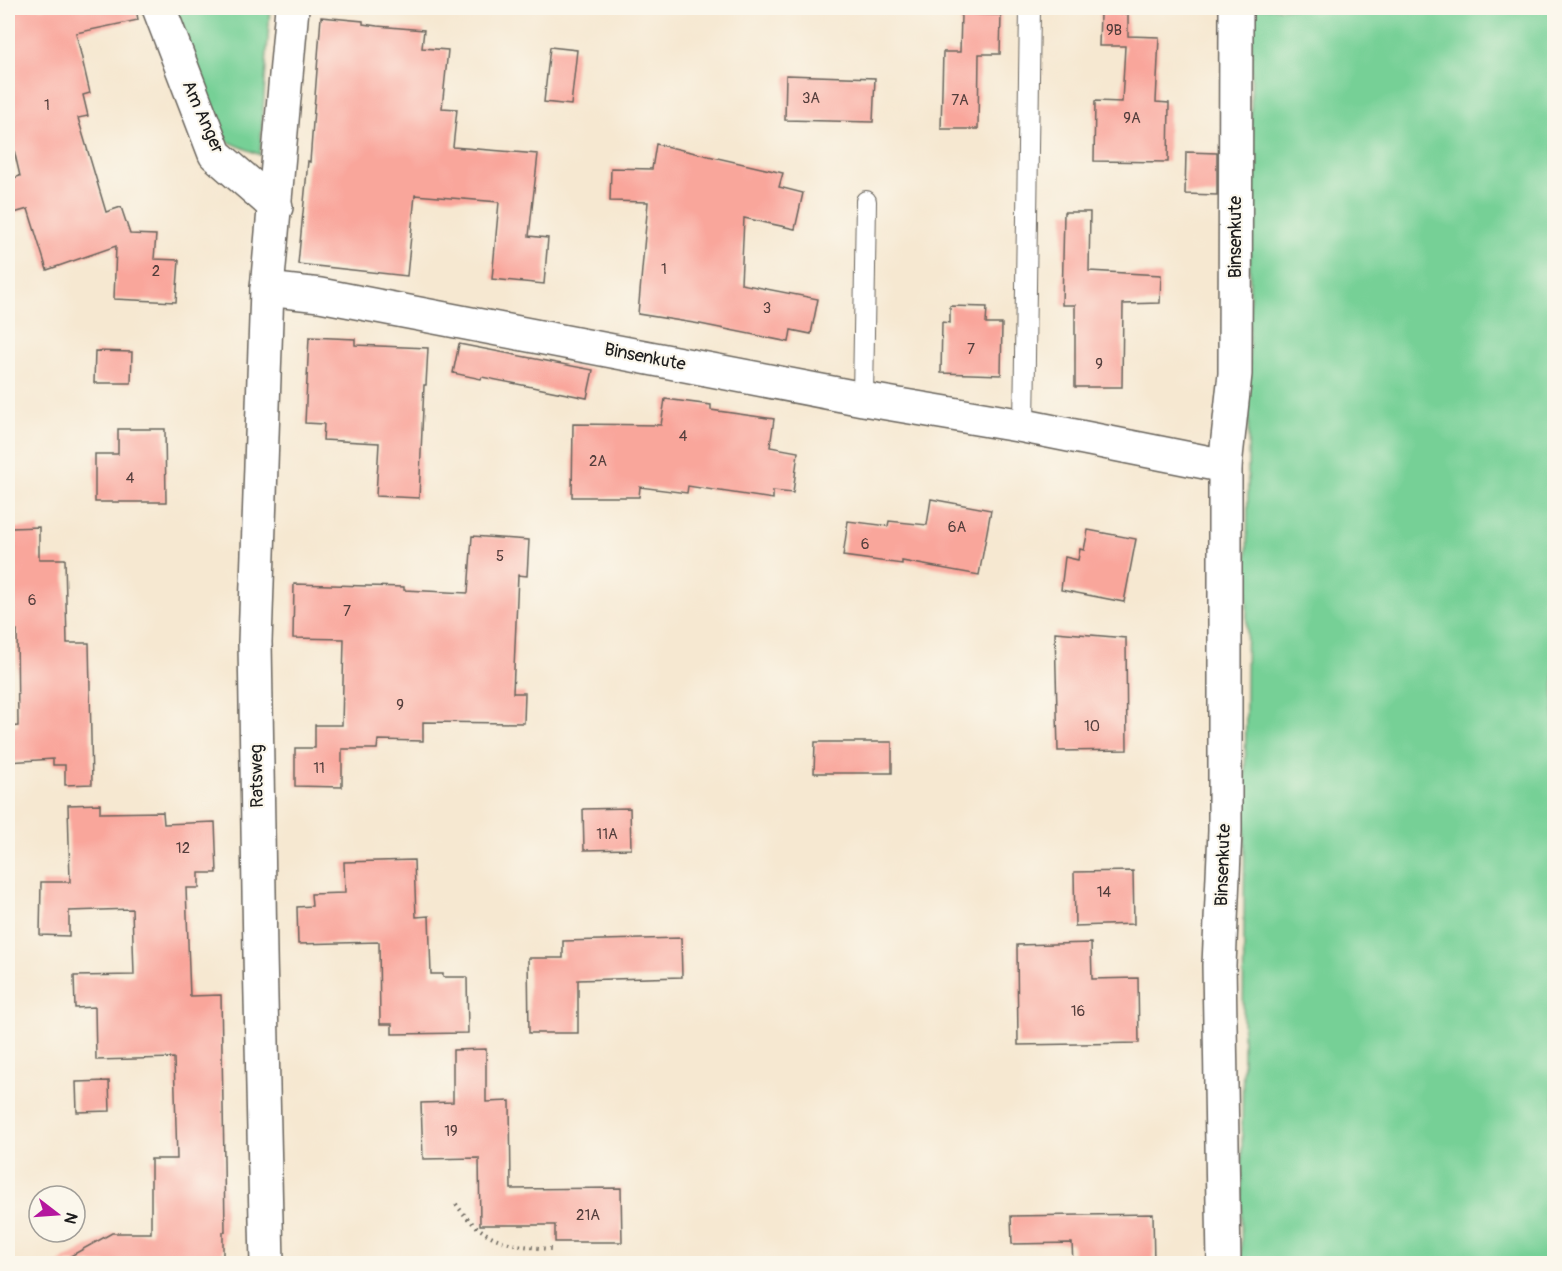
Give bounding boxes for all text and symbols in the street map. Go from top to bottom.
house number: 9B [1106,21,1122,40]
street label: Am Anger [177,77,229,158]
house number: 3A [802,89,820,108]
house number: 7A [951,91,969,110]
house number: 1 [44,96,50,115]
house number: 9A [1123,109,1141,128]
street label: Binsenkute [1224,196,1247,278]
house number: 1 [661,260,667,279]
house number: 2 [152,262,160,281]
house number: 3 [763,299,771,318]
street label: Binsenkute [602,338,688,376]
house number: 7 [967,340,975,359]
house number: 9 [1095,355,1103,374]
house number: 4 [679,427,688,446]
house number: 2A [589,452,607,471]
house number: 4 [126,469,135,488]
house number: 6A [948,518,966,537]
house number: 6 [861,535,869,554]
house number: 5 [496,547,504,566]
house number: 6 [28,591,36,610]
house number: 7 [343,602,351,621]
house number: 9 [396,696,404,715]
house number: 10 [1084,717,1100,736]
street label: Ratsweg [245,744,269,808]
house number: 11 [313,759,325,778]
street label: Binsenkute [1210,823,1236,907]
house number: 11A [596,825,618,844]
house number: 12 [176,839,190,858]
house number: 14 [1097,883,1112,902]
house number: 16 [1071,1002,1085,1021]
house number: 19 [444,1122,458,1141]
north arrow [27,1184,87,1244]
house number: 21A [576,1206,600,1225]
text: N [59,1210,82,1226]

